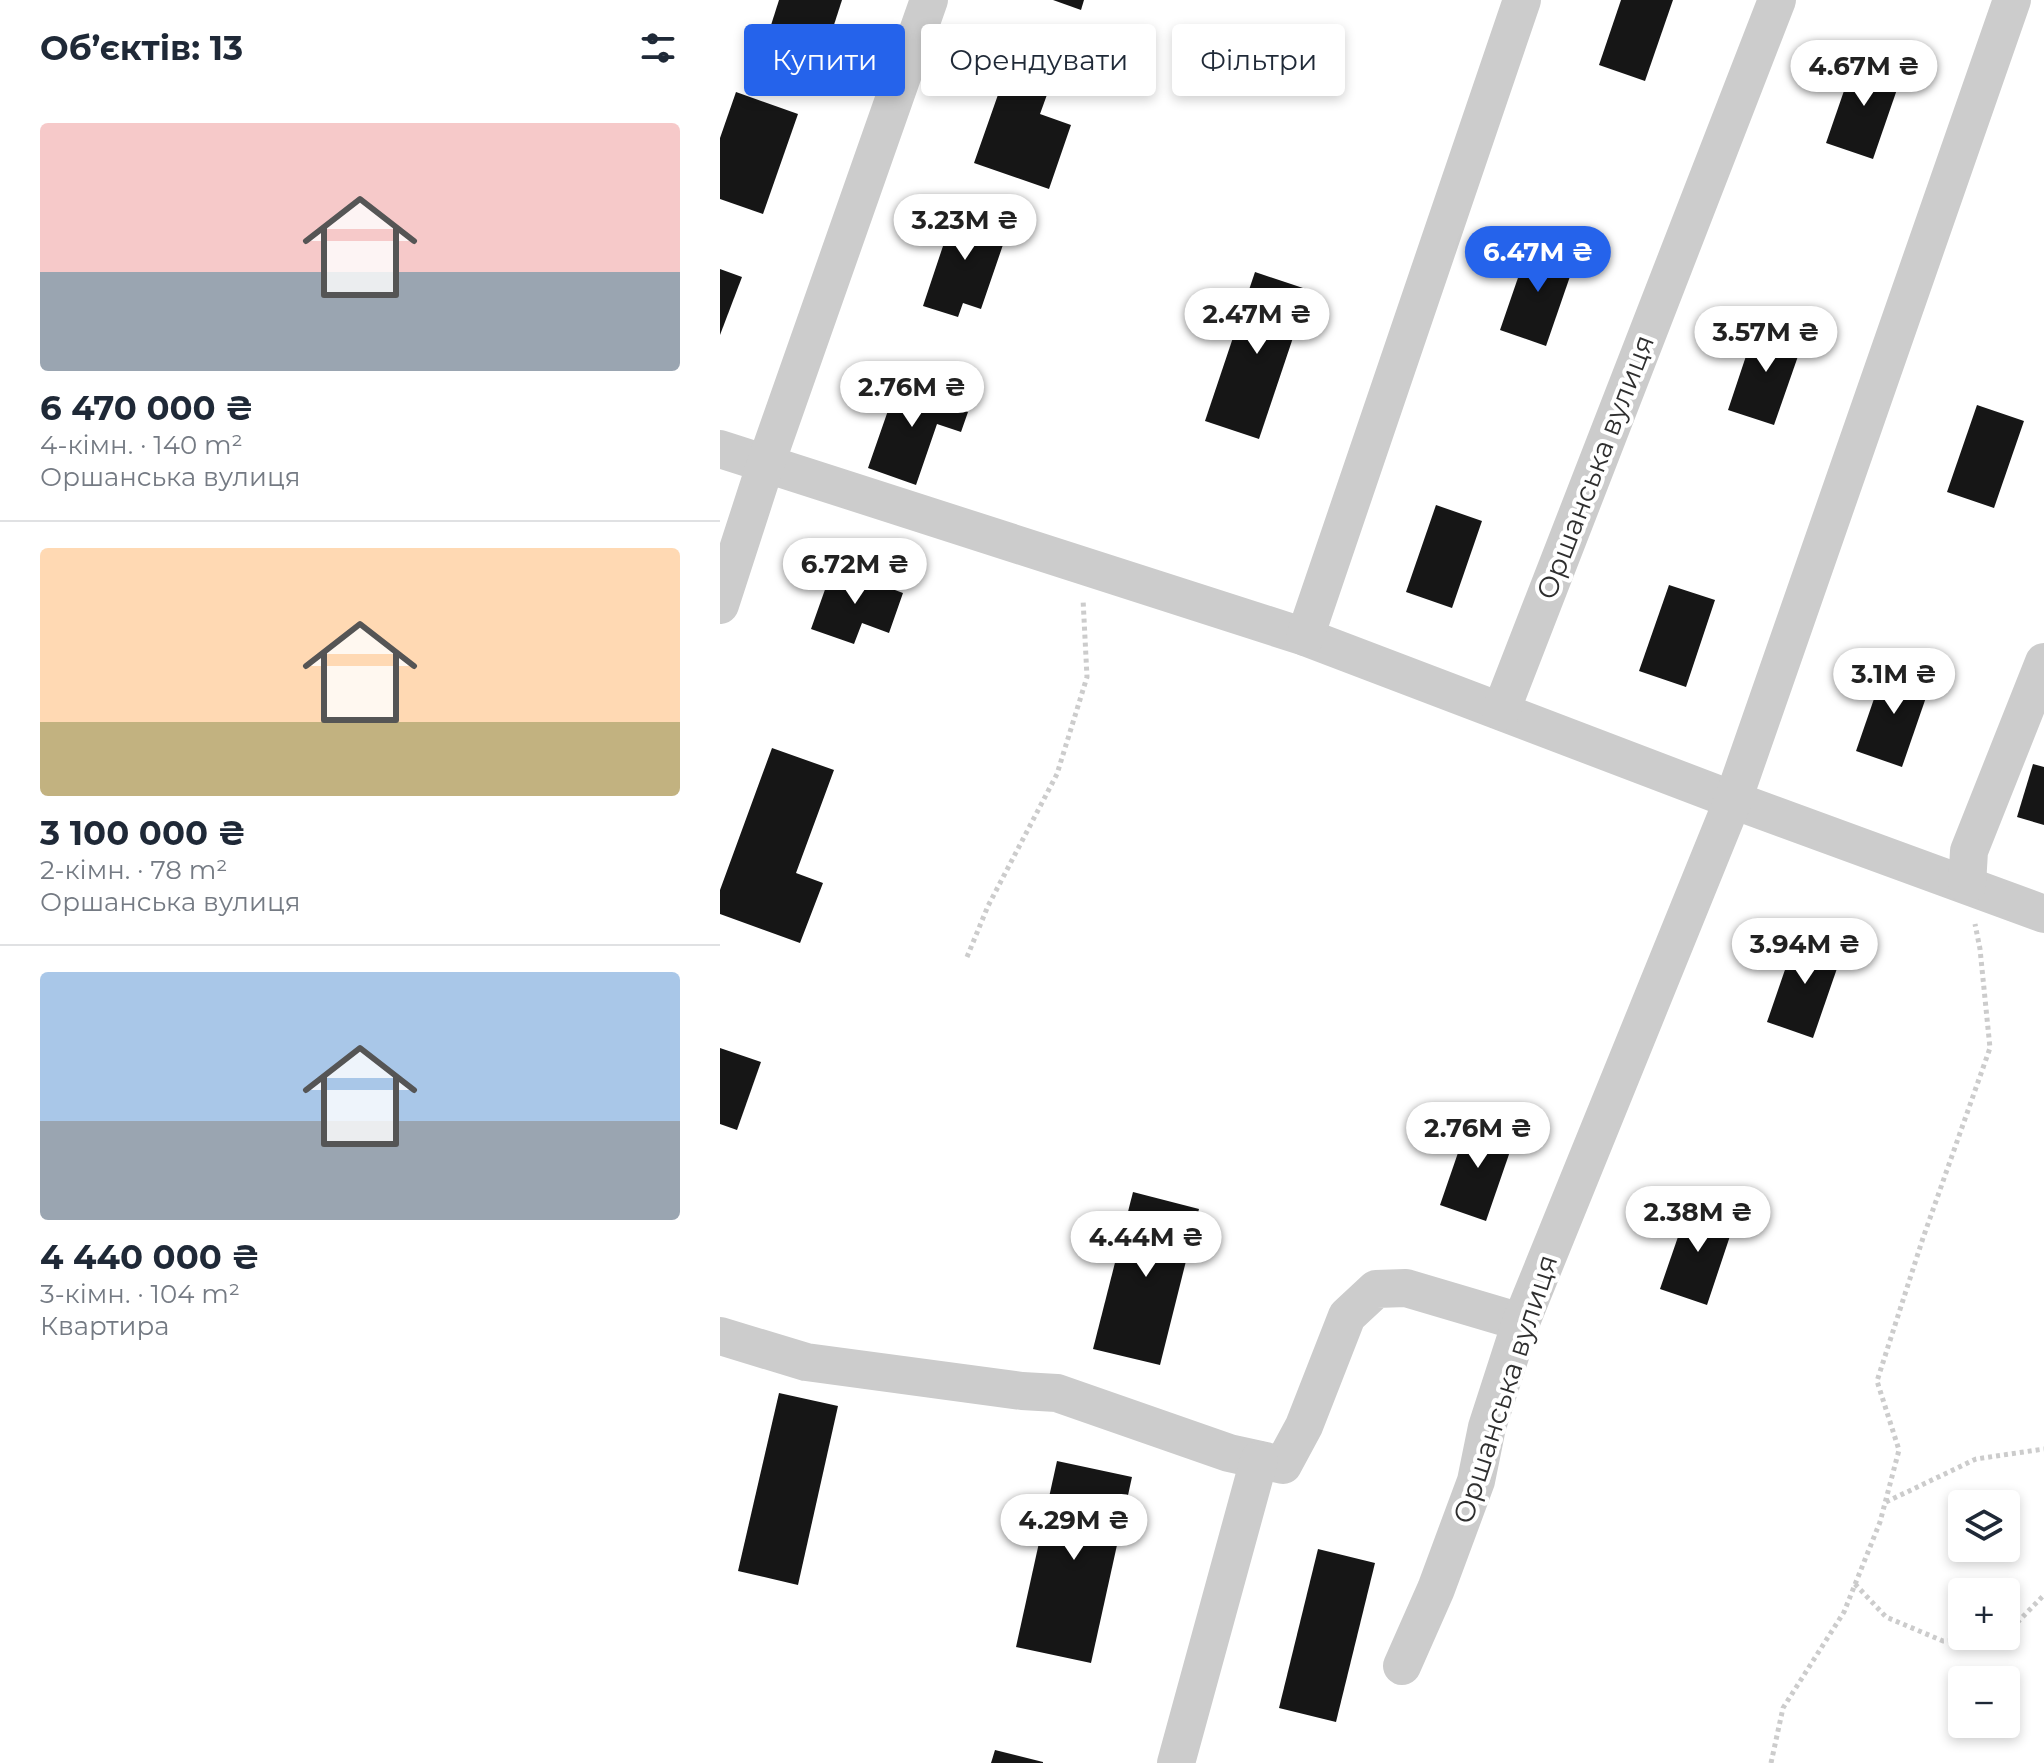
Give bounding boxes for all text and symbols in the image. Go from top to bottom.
chip: Купити [744,24,905,96]
chip: Орендувати [921,24,1156,96]
chip: Фільтри [1172,24,1345,96]
icon: filters [636,26,680,70]
text: Об’єктів: 13 [40,27,243,69]
pin: 4.67M ₴ [1790,40,1938,108]
text: 4.67M ₴ [1808,50,1920,82]
icon: home [288,175,432,319]
pin: 3.23M ₴ [891,194,1039,262]
text: 3.23M ₴ [912,204,1018,236]
pin: 6.47M ₴ [1464,226,1612,294]
text: 6.47M ₴ [1483,236,1593,268]
pin: 2.47M ₴ [1183,288,1331,356]
text: 2.47M ₴ [1202,298,1312,330]
pin: 3.57M ₴ [1692,306,1840,374]
text: 3.57M ₴ [1712,316,1820,348]
street label: Оршанська вулиця [1529,330,1661,604]
pin: 2.76M ₴ [838,361,986,429]
text: 2.76M ₴ [858,371,966,403]
text: 6 470 000 ₴ [40,387,253,429]
text: 4-кімн. · 140 m² [40,429,243,461]
text: Оршанська вулиця [40,461,300,493]
pin: 6.72M ₴ [781,538,929,606]
text: 6.72M ₴ [801,548,909,580]
icon: home [288,600,432,744]
pin: 3.1M ₴ [1829,648,1959,716]
text: 3.1M ₴ [1851,658,1937,690]
text: 3 100 000 ₴ [40,812,246,854]
text: 2-кімн. · 78 m² [40,854,227,886]
text: Оршанська вулиця [40,886,300,918]
pin: 3.94M ₴ [1731,918,1879,986]
text: 3.94M ₴ [1750,928,1860,960]
icon: home [288,1024,432,1168]
pin: 2.76M ₴ [1404,1102,1552,1170]
text: 2.76M ₴ [1424,1112,1532,1144]
pin: 2.38M ₴ [1624,1186,1772,1254]
text: 2.38M ₴ [1644,1196,1752,1228]
pin: 4.44M ₴ [1072,1211,1220,1279]
text: 4.44M ₴ [1089,1221,1203,1253]
text: 4 440 000 ₴ [40,1236,260,1278]
street label: Оршанська вулиця [1445,1250,1565,1528]
text: 3-кімн. · 104 m² [40,1278,240,1310]
text: Квартира [40,1310,169,1342]
map controls [1948,1490,2020,1738]
button: layers [1948,1490,2020,1562]
pin: 4.29M ₴ [1000,1494,1148,1562]
text: 4.29M ₴ [1018,1504,1130,1536]
button: + [1948,1578,2020,1650]
button: − [1948,1666,2020,1738]

